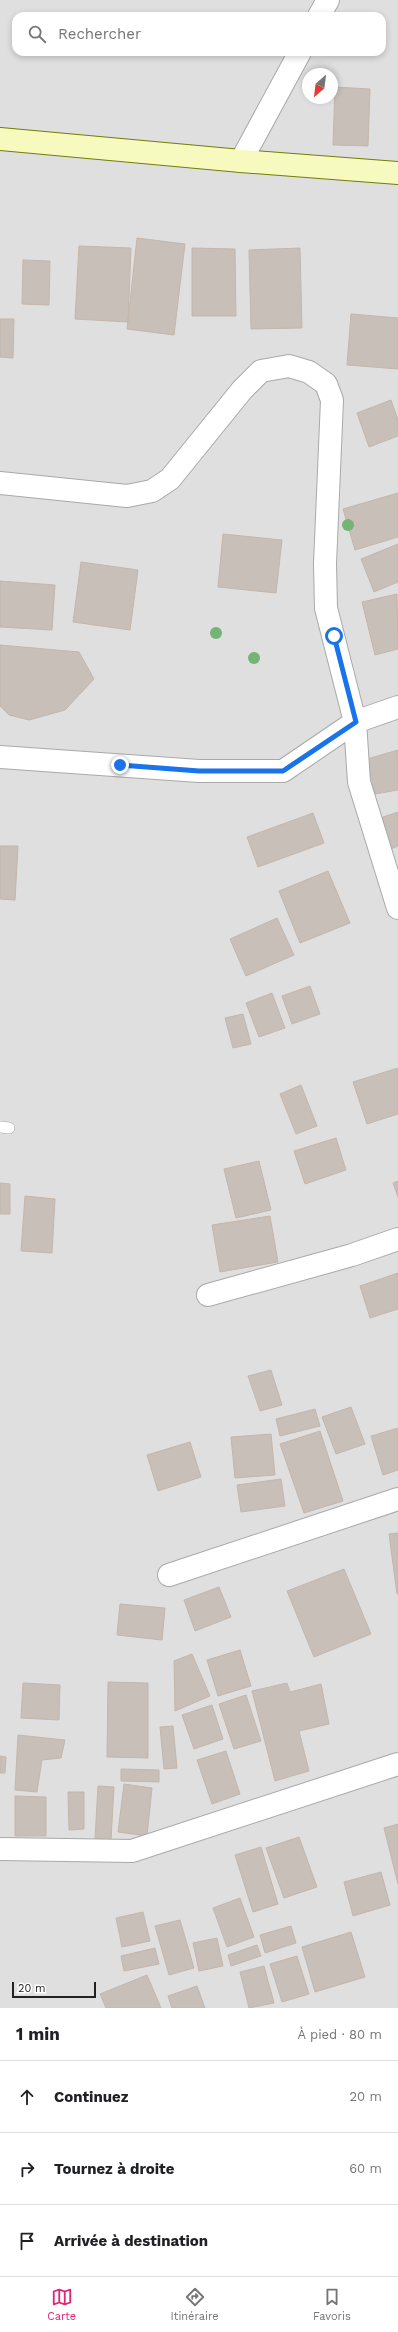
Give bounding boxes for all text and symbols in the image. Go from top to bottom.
search box [12,12,386,56]
icon: search [26,23,48,45]
text: Rechercher [58,25,141,43]
north arrow [302,68,338,104]
route start [325,627,343,645]
route end [111,756,129,774]
scale bar [12,1980,96,1999]
text: 20 m [18,1982,46,1995]
text: 1 min [16,2024,60,2044]
text: À pied · 80 m [298,2027,382,2042]
icon: ahead [16,2086,38,2108]
text: Continuez [54,2088,128,2106]
text: 20 m [350,2089,382,2104]
icon: right [16,2158,38,2180]
text: Tournez à droite [54,2160,174,2178]
text: 60 m [349,2161,382,2176]
icon: arrive [16,2230,38,2252]
text: Arrivée à destination [54,2232,208,2250]
tab: Carte [47,2286,76,2323]
tab: Itinéraire [171,2286,219,2323]
tab: Favoris [313,2286,351,2323]

